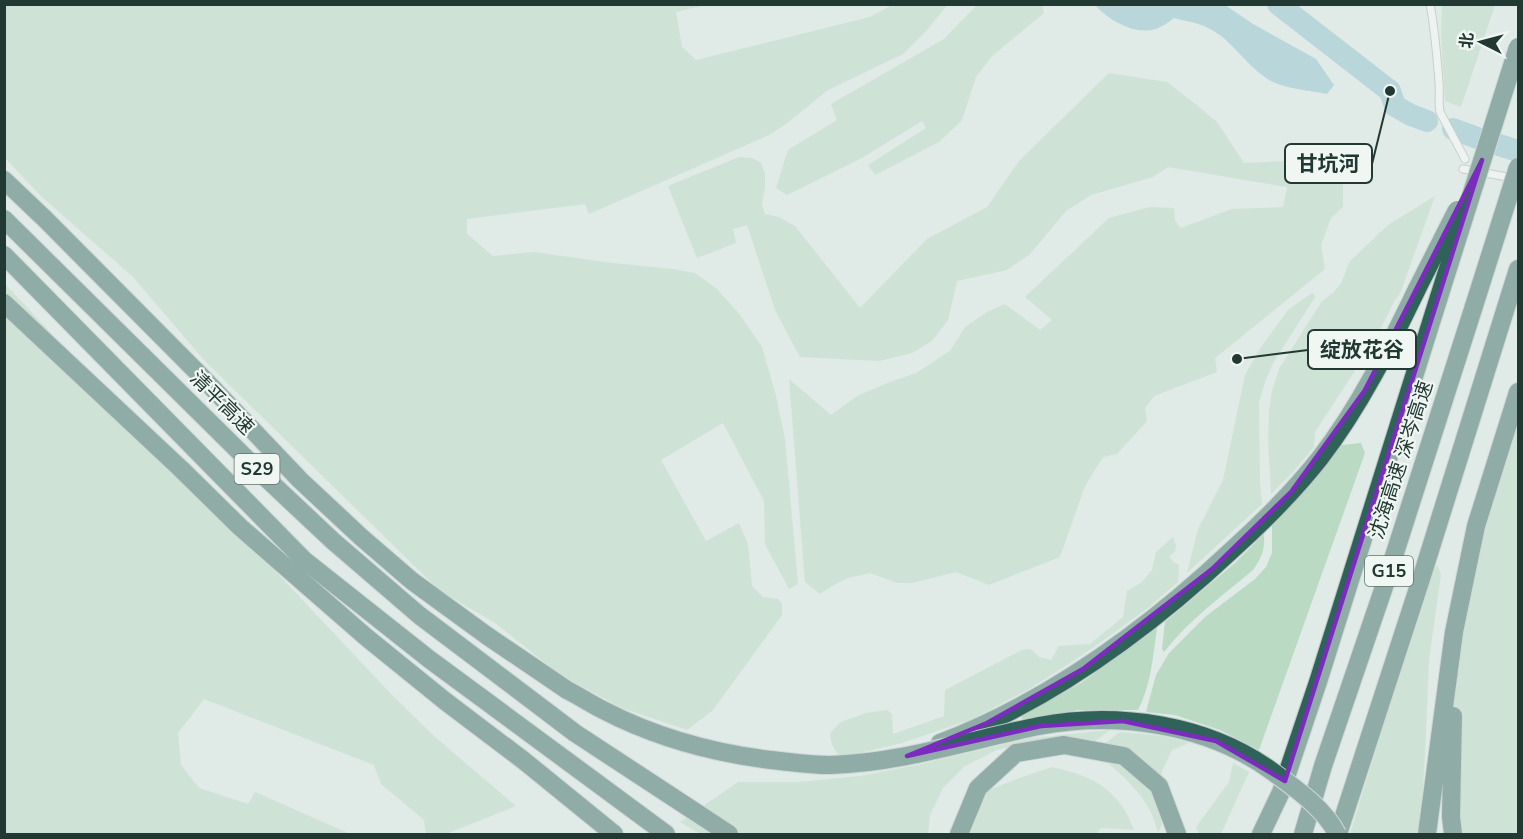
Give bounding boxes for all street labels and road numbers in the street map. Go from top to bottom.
street label: 清平高速 [184,365,260,441]
street label: 沈海高速 深岑高速 [1363,377,1439,543]
road number: S29 [234,454,280,484]
road number: G15 [1365,556,1413,586]

